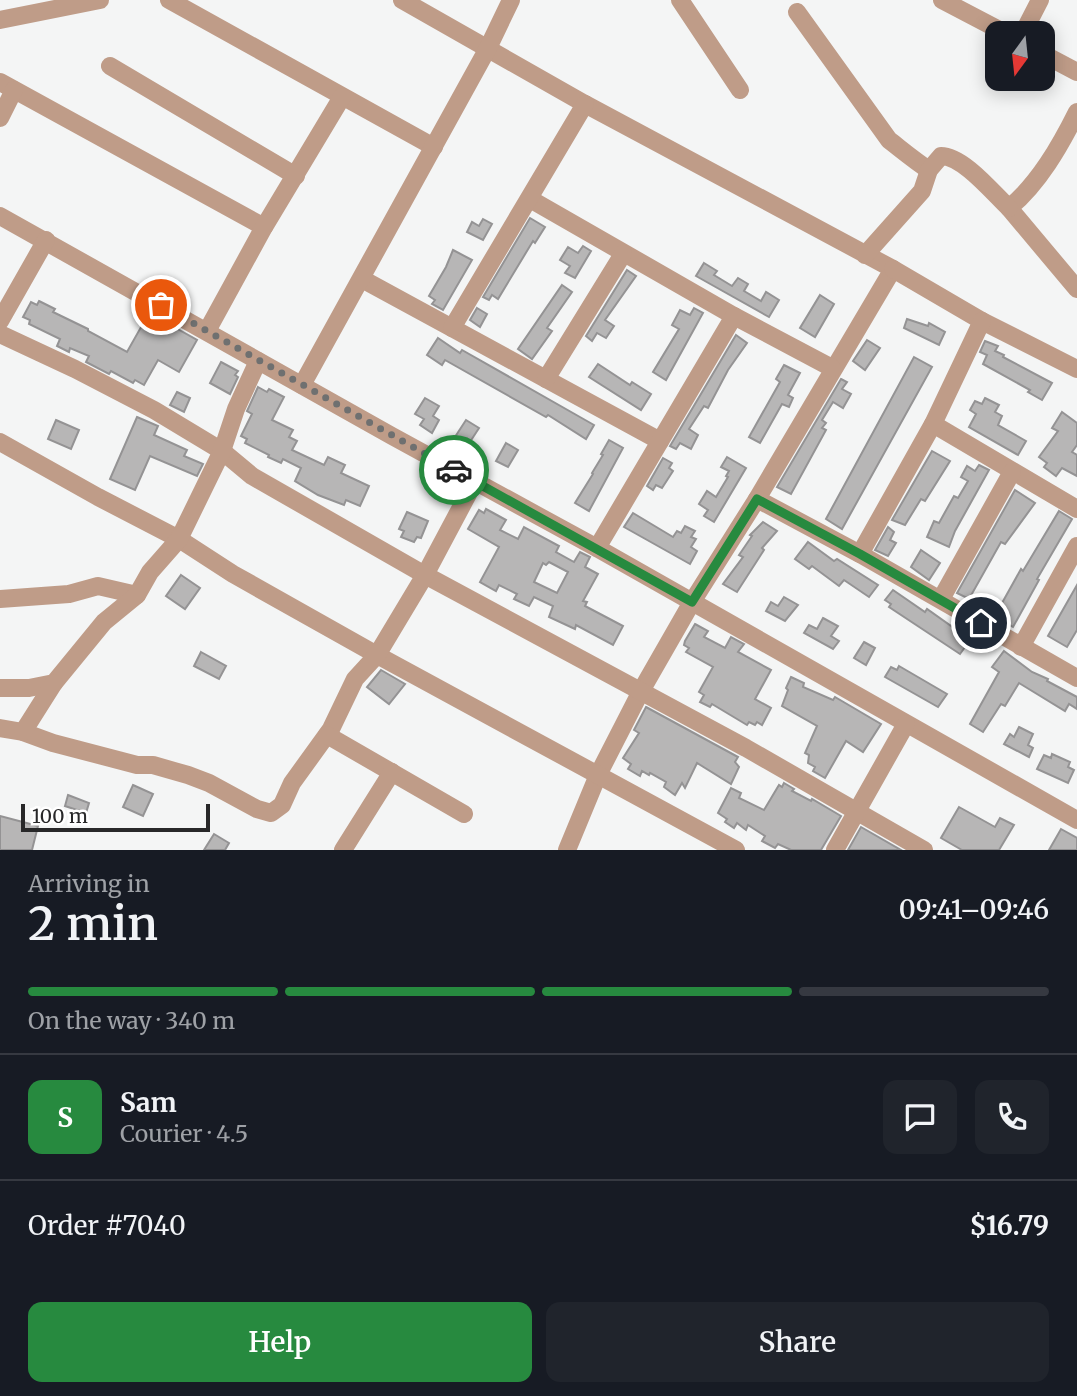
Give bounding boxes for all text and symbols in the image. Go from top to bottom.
north arrow [985,21,1055,91]
map controls [985,21,1055,91]
pin [131,275,191,335]
icon: bag [142,286,180,324]
courier [419,435,489,505]
icon: car [435,451,473,489]
pin [951,593,1011,653]
icon: home [962,604,1000,642]
scale bar [21,801,210,833]
text: 100 m [32,804,88,828]
text: Arriving in [28,869,150,898]
text: 09:41–09:46 [899,893,1049,926]
text: 2 min [28,895,158,953]
text: On the way · 340 m [28,1006,235,1035]
button: chat [883,1080,957,1154]
button: phone [975,1080,1049,1154]
text: Sam [120,1086,177,1119]
text: S [57,1101,73,1134]
text: Courier · 4.5 [120,1119,248,1148]
text: Order #7040 [28,1209,186,1242]
text: $16.79 [969,1209,1049,1242]
button: Help [28,1302,532,1382]
button: Share [546,1302,1049,1382]

